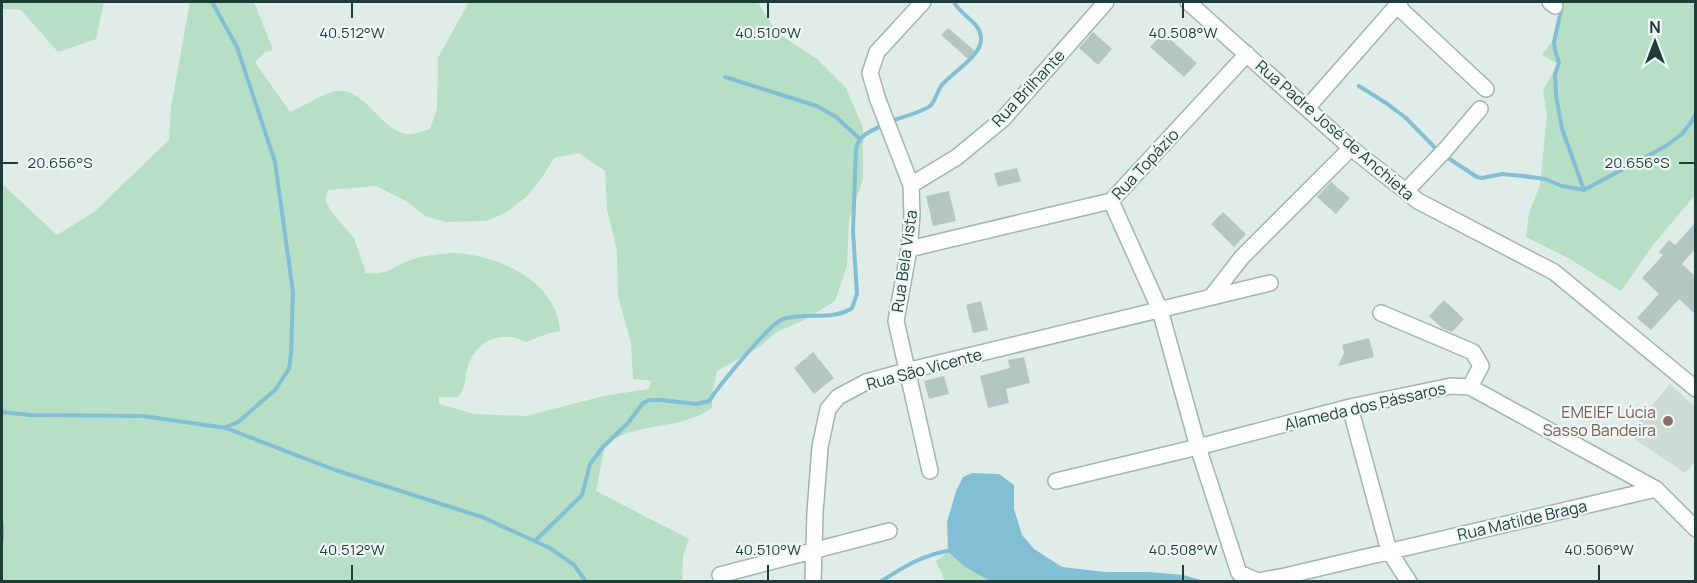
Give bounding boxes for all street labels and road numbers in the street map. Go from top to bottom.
street label: Rua Brilhante [987,45,1069,131]
street label: Rua Padre José de Anchieta [1251,55,1419,205]
street label: Rua Topázio [1106,124,1184,204]
street label: Rua Bela Vista [886,208,922,314]
street label: Rua São Vicente [864,343,984,395]
street label: Alameda dos Pássaros [1282,377,1448,435]
street label: Rua Matilde Braga [1455,494,1589,546]

